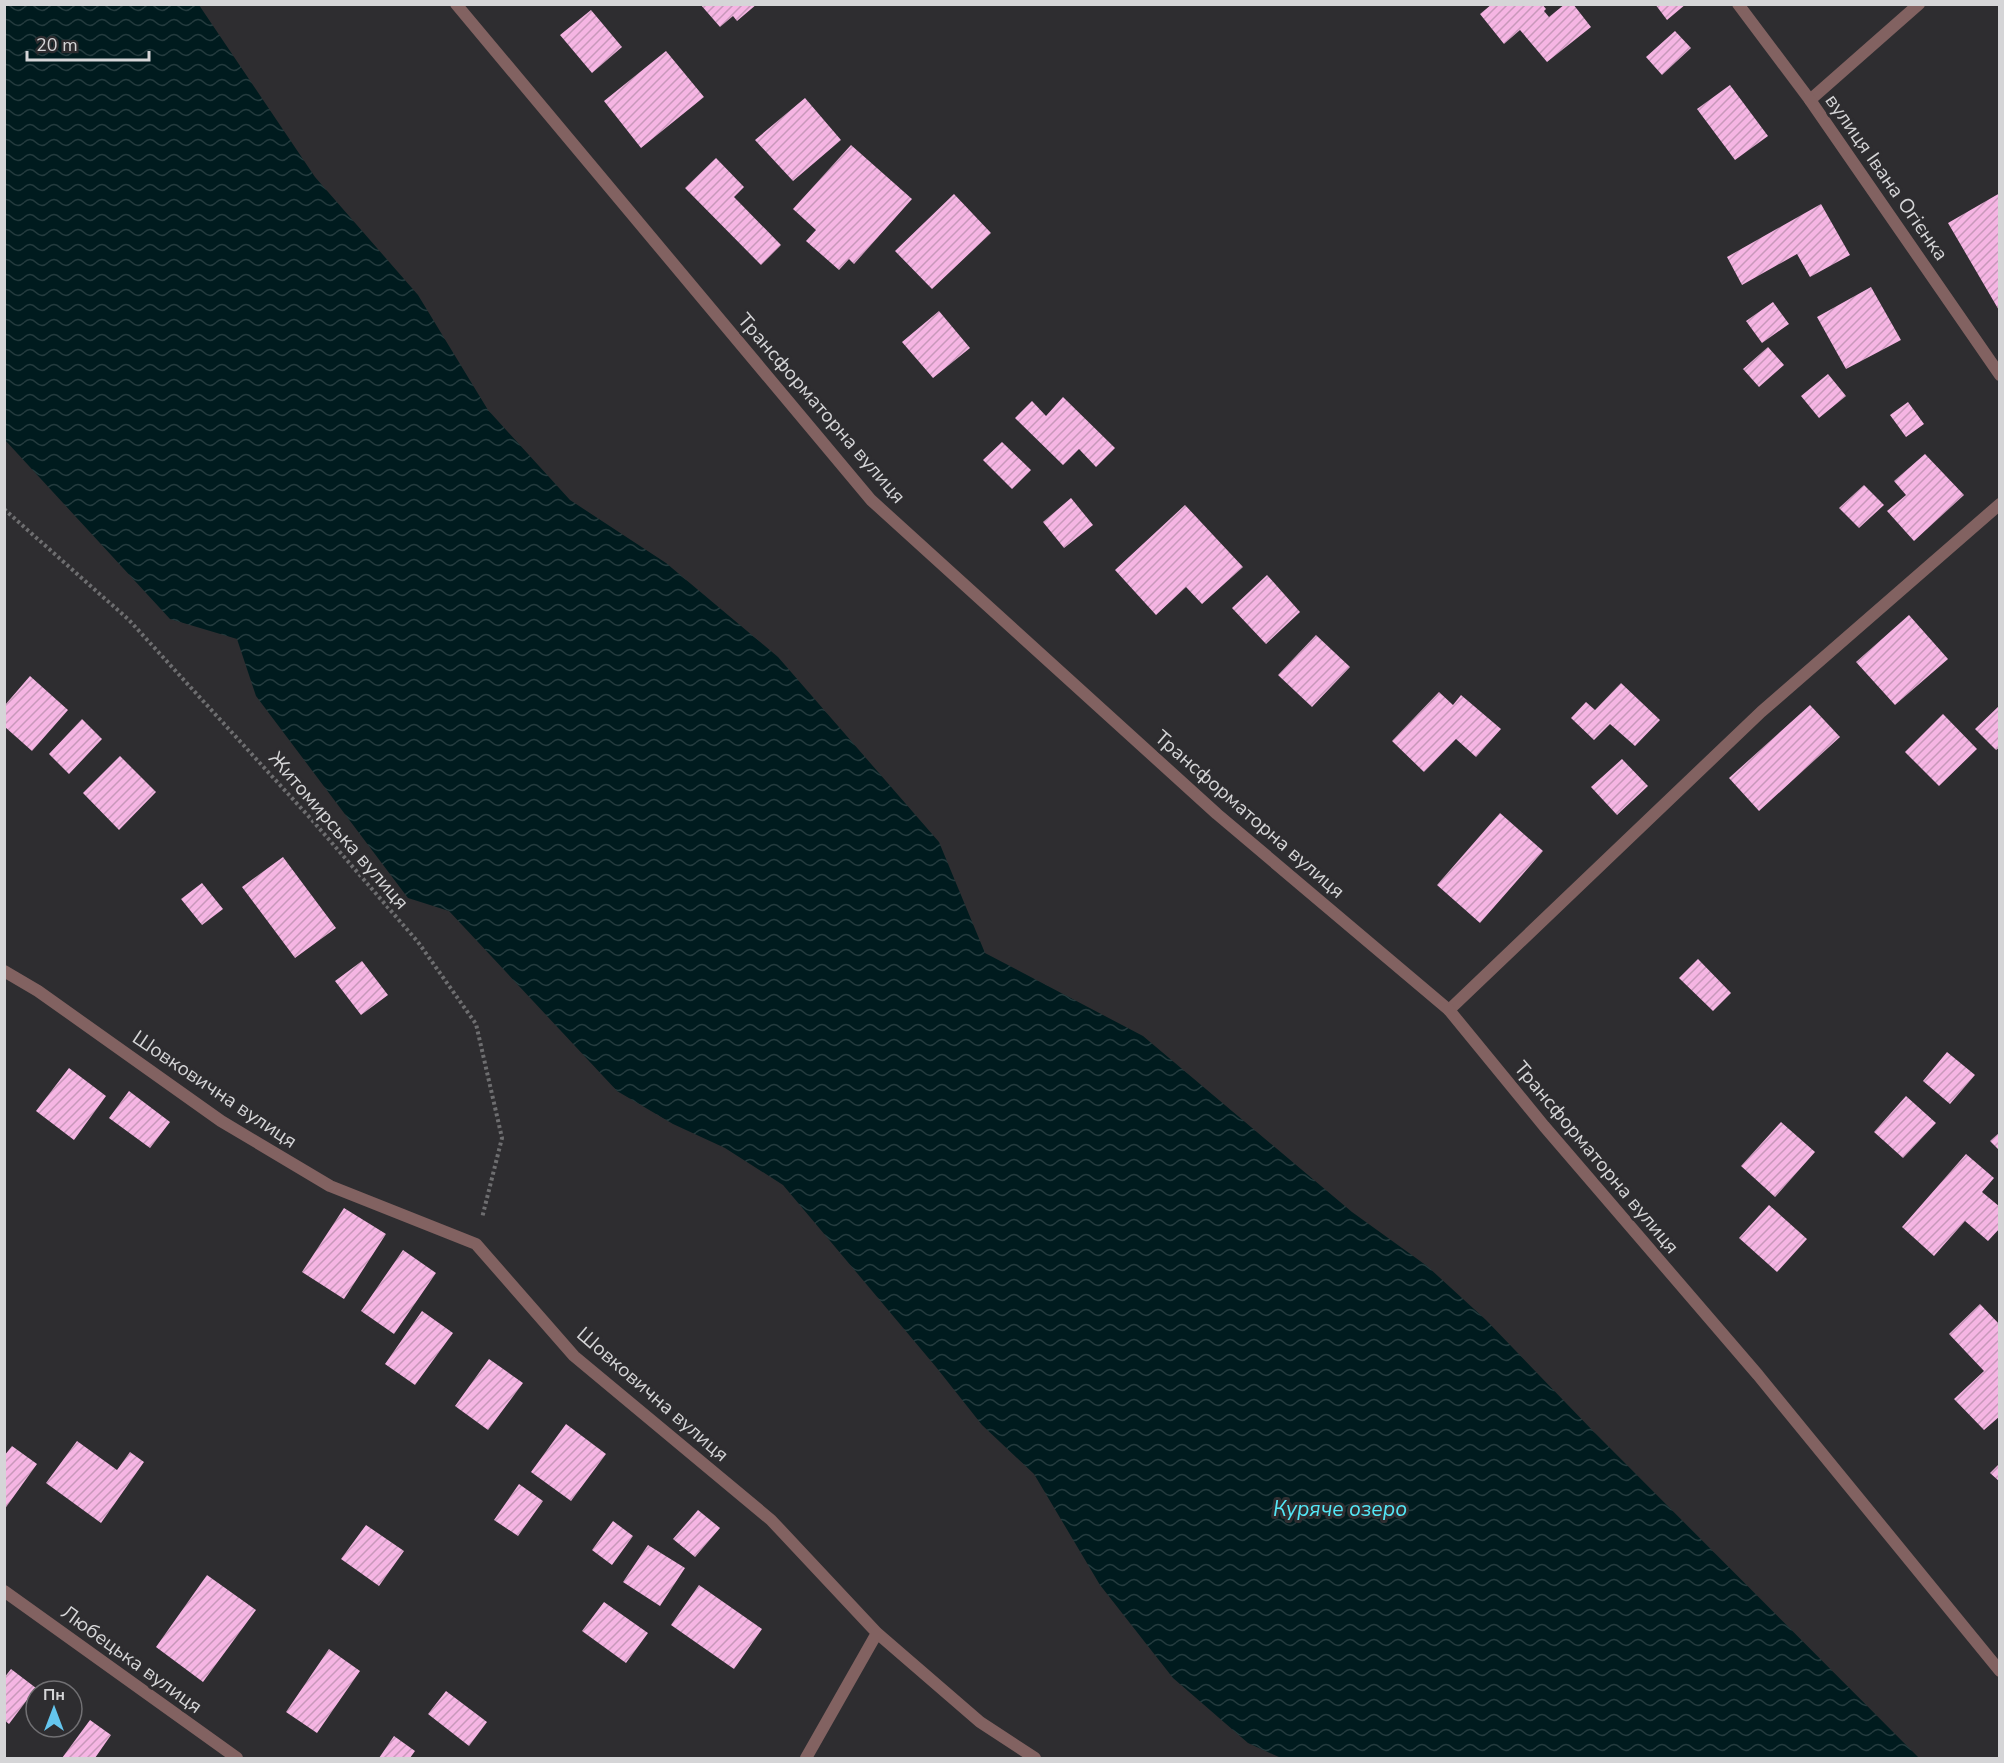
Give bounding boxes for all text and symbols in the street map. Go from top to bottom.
scale bar [27,24,148,62]
text: 20 m [36,33,78,57]
street label: вулиця Івана Огієнка [1819,88,1954,266]
street label: Трансформаторна вулиця [731,307,912,509]
street label: Трансформаторна вулиця [1149,724,1351,905]
street label: Житомирська вулиця [262,746,415,915]
street label: Шовковична вулиця [127,1024,302,1155]
street label: Трансформаторна вулиця [1508,1055,1685,1259]
street label: Шовковична вулиця [571,1321,734,1468]
water label: Куряче озеро [1273,1495,1407,1523]
street label: Любецька вулиця [56,1599,208,1720]
north arrow [24,1679,84,1739]
text: Пн [43,1684,65,1706]

